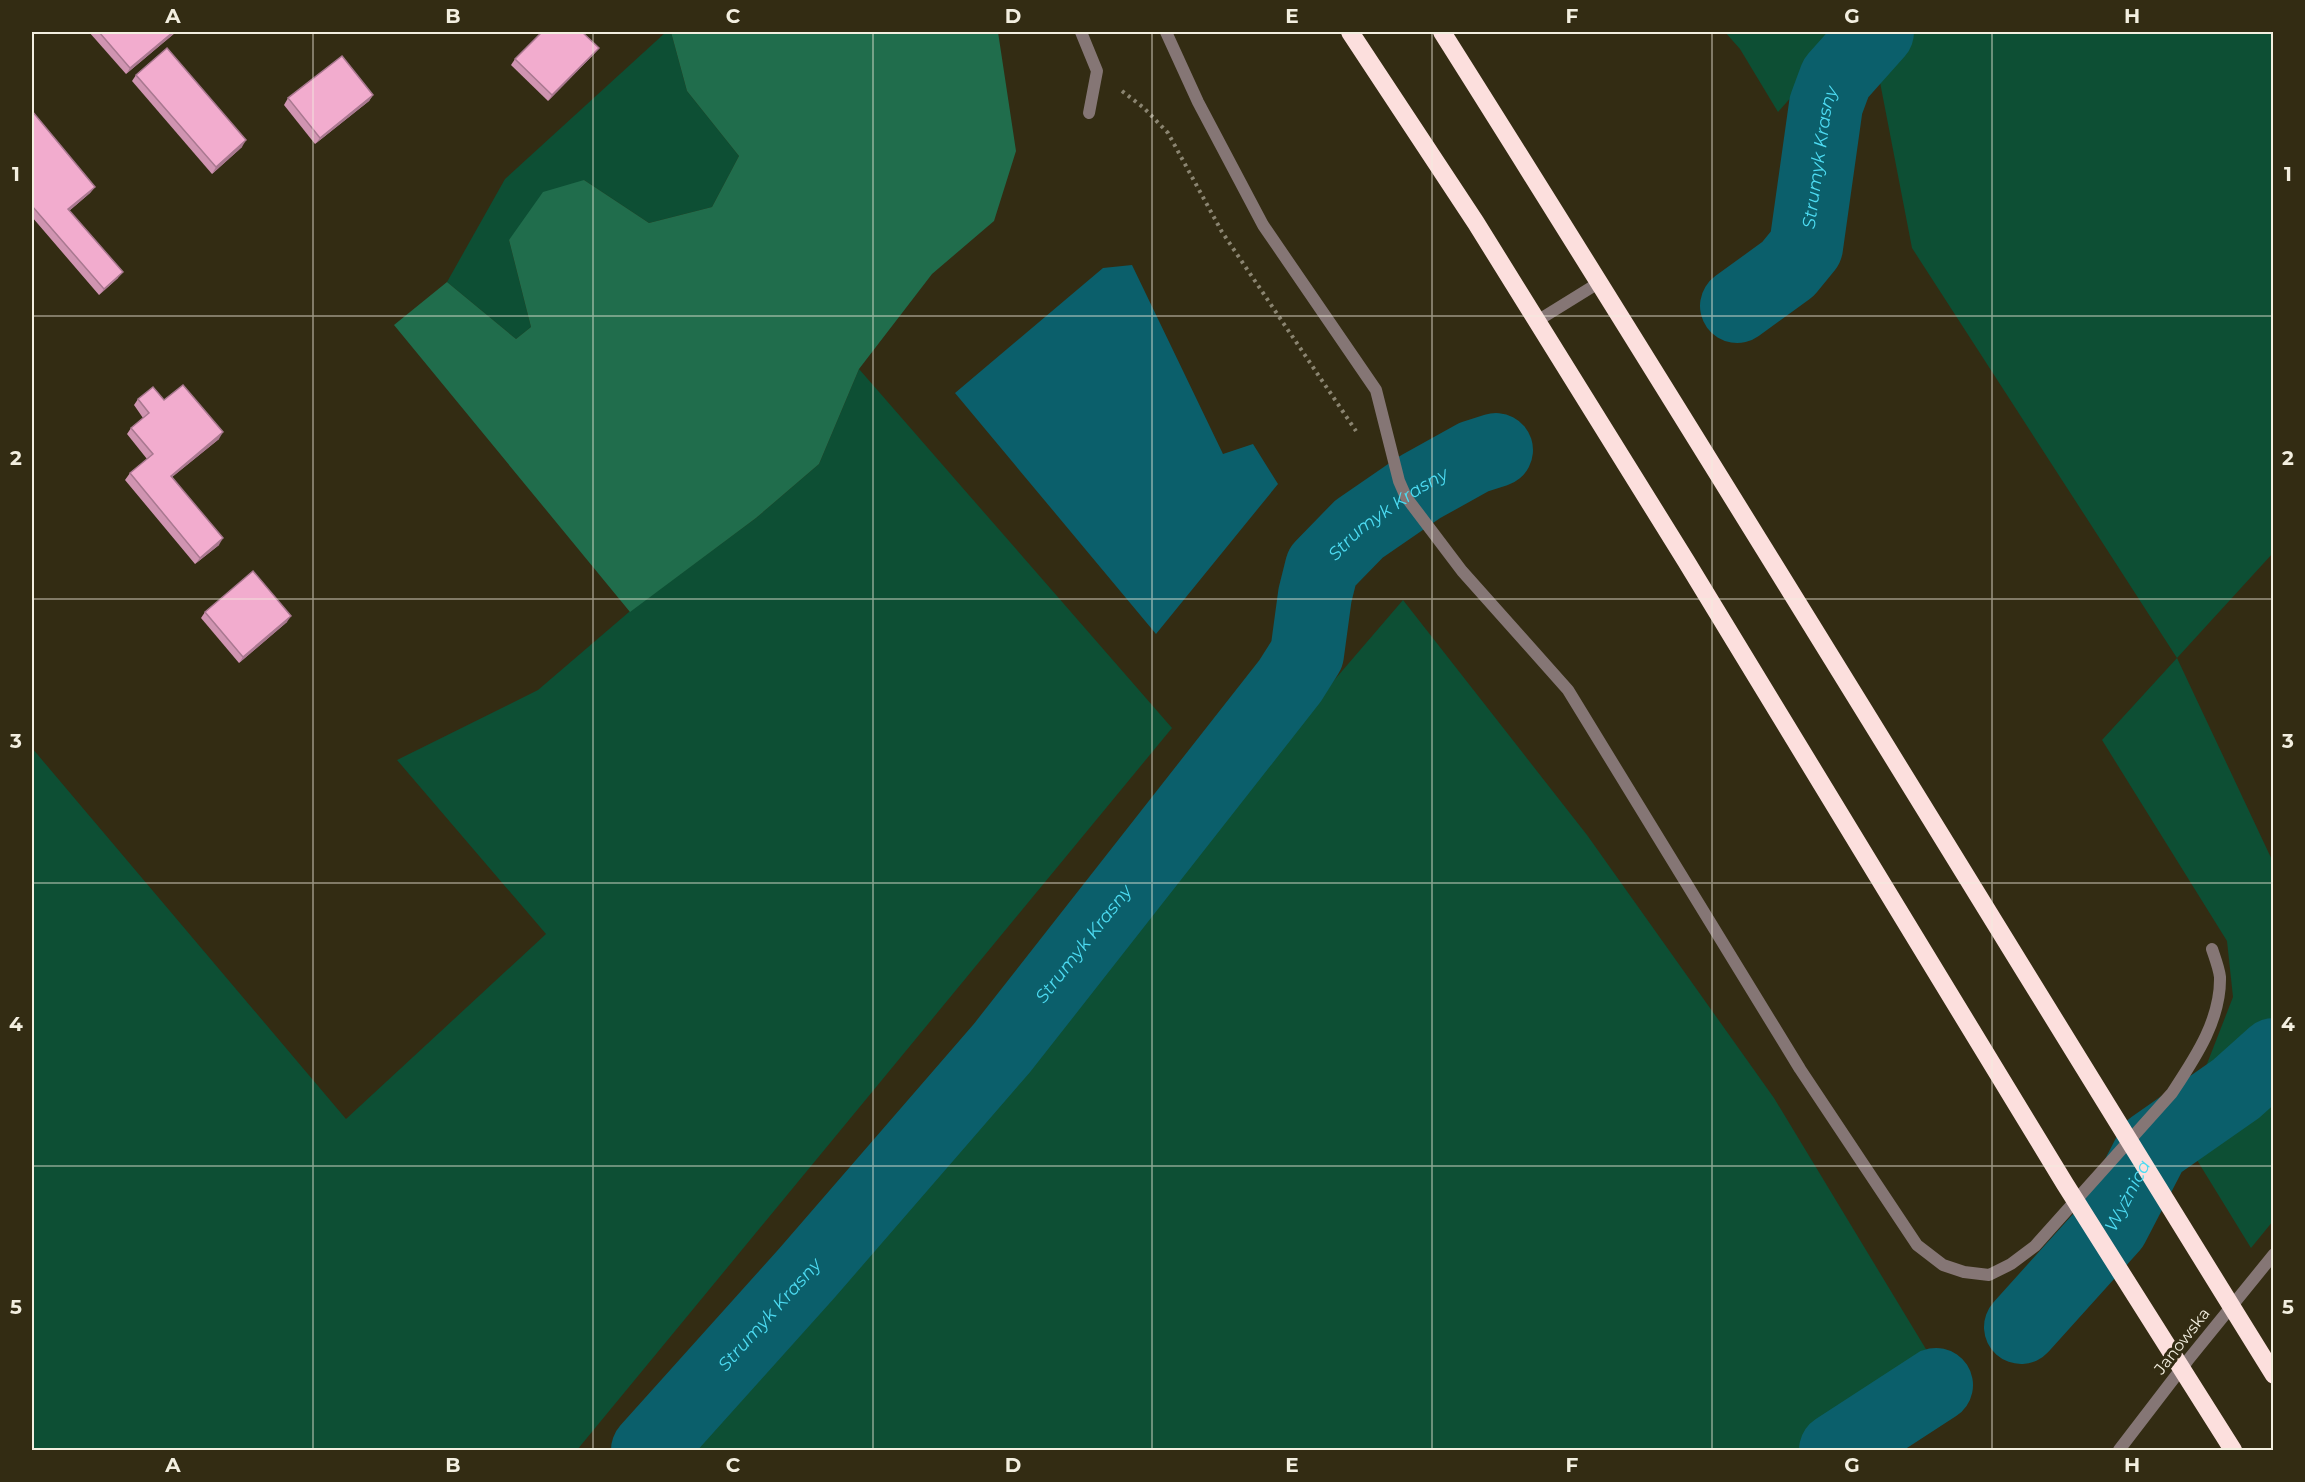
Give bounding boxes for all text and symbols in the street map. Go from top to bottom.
text: A [164,4,181,28]
text: B [445,4,461,28]
text: C [726,4,741,28]
text: D [1005,4,1021,28]
text: E [1285,4,1299,28]
text: F [1566,4,1579,28]
text: G [1844,4,1860,28]
text: H [2124,4,2140,28]
water label: Strumyk Krasny [1798,82,1843,230]
text: 1 [12,162,20,186]
text: 1 [2284,162,2292,186]
text: 2 [10,446,22,470]
text: 2 [2282,446,2294,470]
water label: Strumyk Krasny [1324,462,1453,565]
text: 3 [9,729,22,753]
text: 3 [2281,729,2294,753]
water label: Strumyk Krasny [1031,880,1138,1007]
text: 4 [9,1012,23,1036]
text: 4 [2281,1012,2295,1036]
water label: Wyżnica [2100,1156,2155,1235]
water label: Strumyk Krasny [713,1253,827,1375]
text: 5 [10,1295,22,1319]
text: 5 [2282,1295,2294,1319]
street label: Janowska [2150,1304,2214,1379]
text: A [164,1453,181,1477]
text: B [445,1453,461,1477]
text: C [726,1453,741,1477]
text: D [1005,1453,1021,1477]
text: E [1285,1453,1299,1477]
text: F [1566,1453,1579,1477]
text: G [1844,1453,1860,1477]
text: H [2124,1453,2140,1477]

